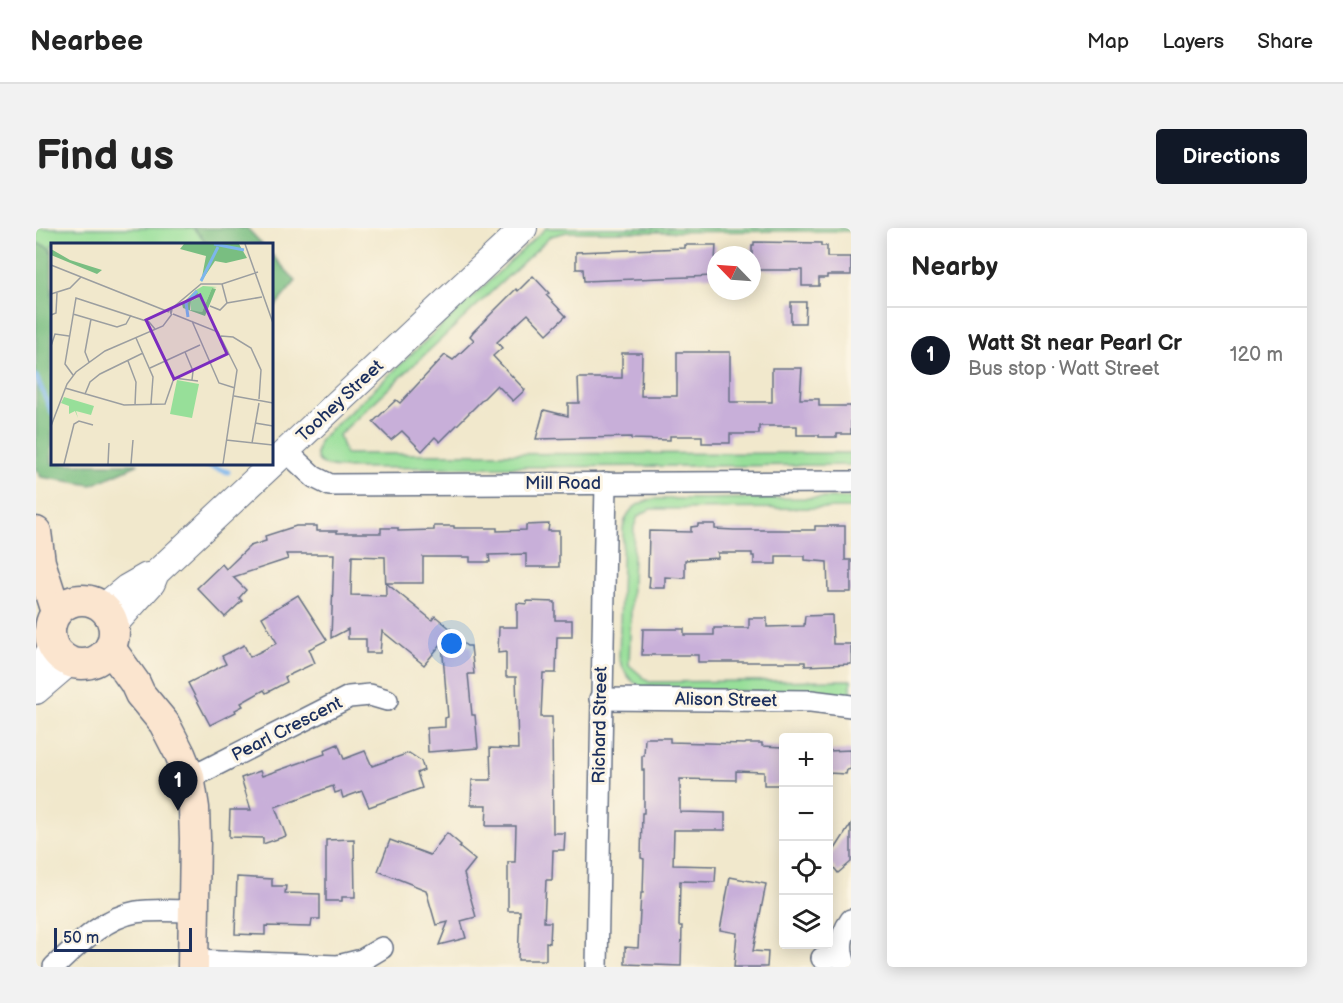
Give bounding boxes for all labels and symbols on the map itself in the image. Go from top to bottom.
inset map [51,243,273,465]
north arrow [707,246,761,300]
street label: Toohey Street [292,355,388,446]
street label: Mill Road [525,473,601,494]
your location [437,629,466,658]
street label: Richard Street [588,666,612,784]
street label: Alison Street [675,689,778,711]
street label: Pearl Crescent [228,692,346,766]
pin: 1 [158,762,198,811]
scale bar [54,925,192,952]

